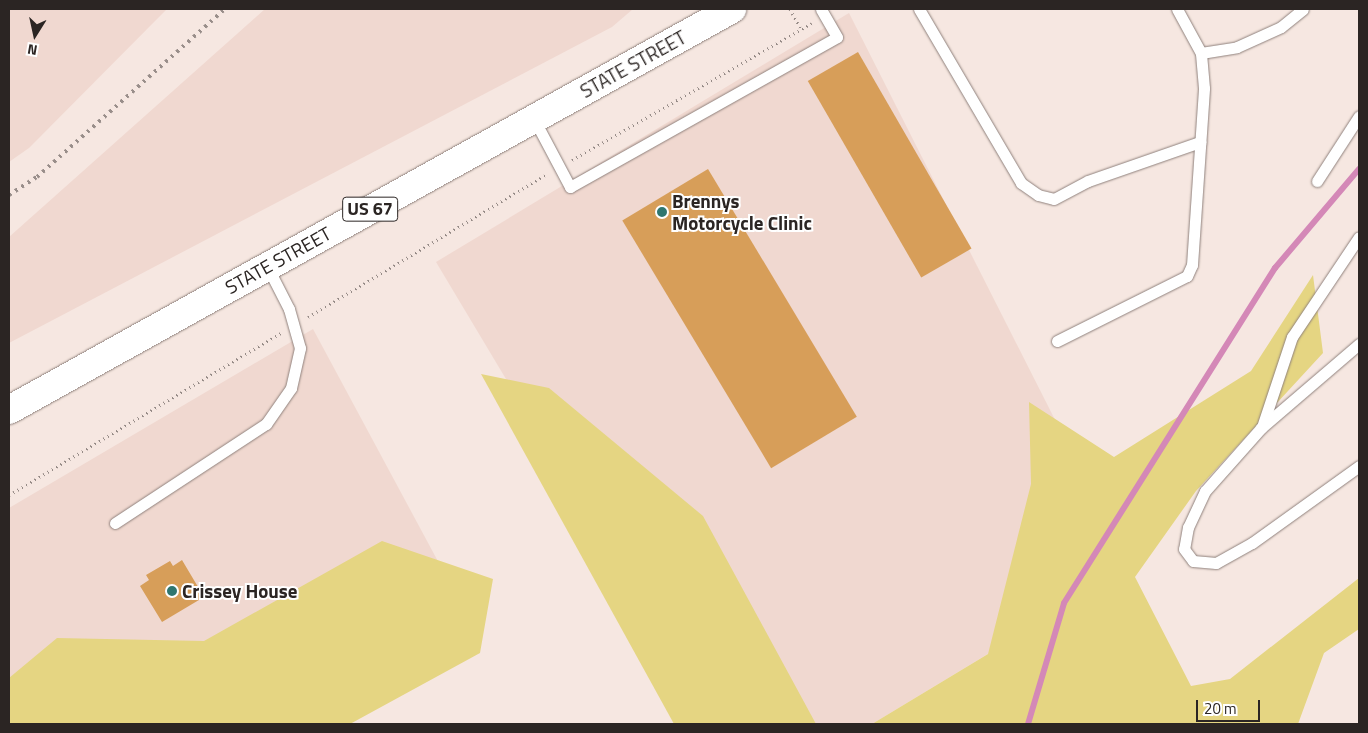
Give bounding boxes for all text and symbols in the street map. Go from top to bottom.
north arrow [10,10,60,60]
street label: STATE STREET [576,26,690,102]
text: N [26,39,39,61]
place label: Brennys Motorcycle Clinic [672,190,812,234]
road number: US 67 [341,193,399,224]
marker: Brennys Motorcycle Clinic [656,206,668,218]
street label: STATE STREET [221,222,335,298]
place label: Crissey House [182,580,297,602]
marker: Crissey House [166,585,178,597]
scale bar [1198,690,1262,722]
text: 20 m [1204,697,1237,720]

